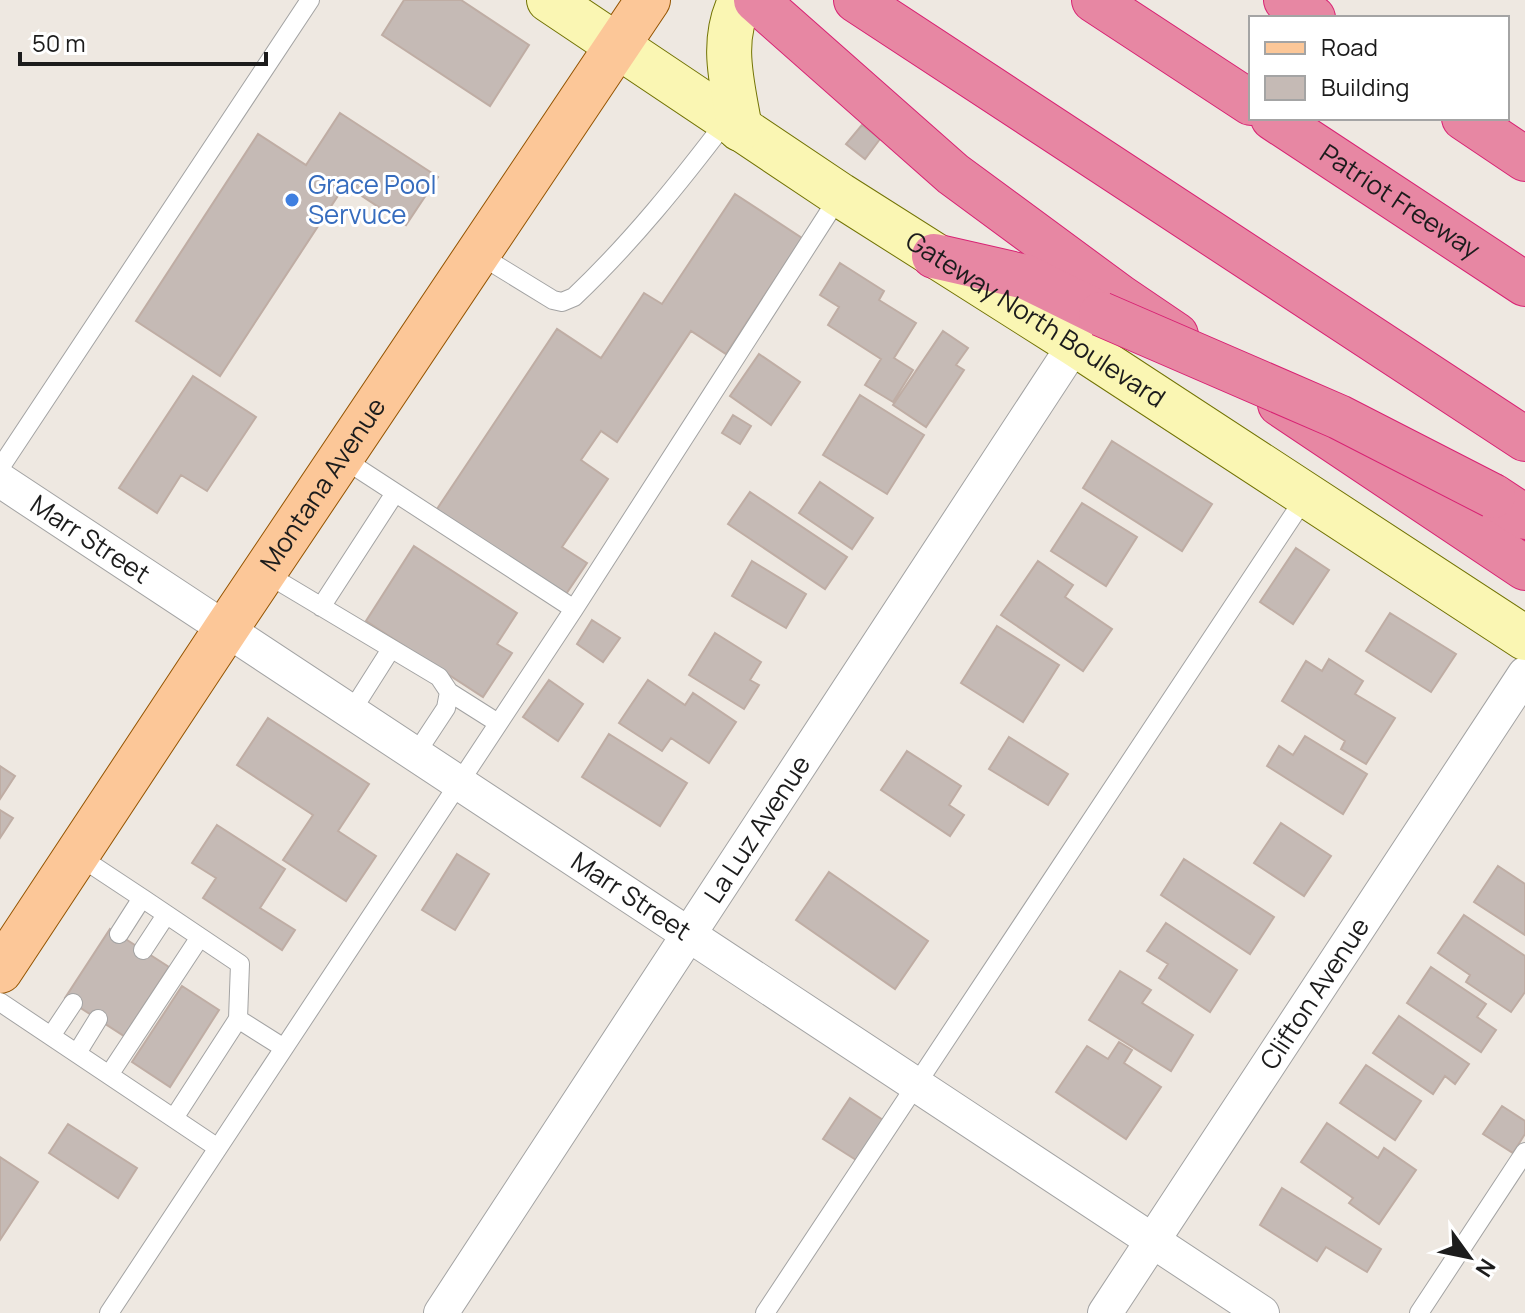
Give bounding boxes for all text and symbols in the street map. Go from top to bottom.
scale bar [20,16,266,66]
legend [1249,16,1509,120]
text: 50 m [32,26,86,59]
text: Road [1321,30,1378,63]
text: Building [1321,70,1409,103]
street label: Patriot Freeway [1313,135,1488,267]
place label: Grace Pool Servuce [308,166,436,232]
marker: Grace Pool Servuce [283,191,301,209]
street label: Gateway North Boulevard [899,222,1173,415]
street label: Montana Avenue [251,390,393,578]
street label: Marr Street [24,486,158,591]
street label: La Luz Avenue [695,748,818,910]
street label: Marr Street [565,843,698,948]
street label: Clifton Avenue [1251,910,1377,1076]
north arrow [1429,1217,1509,1297]
text: N [1469,1253,1503,1283]

